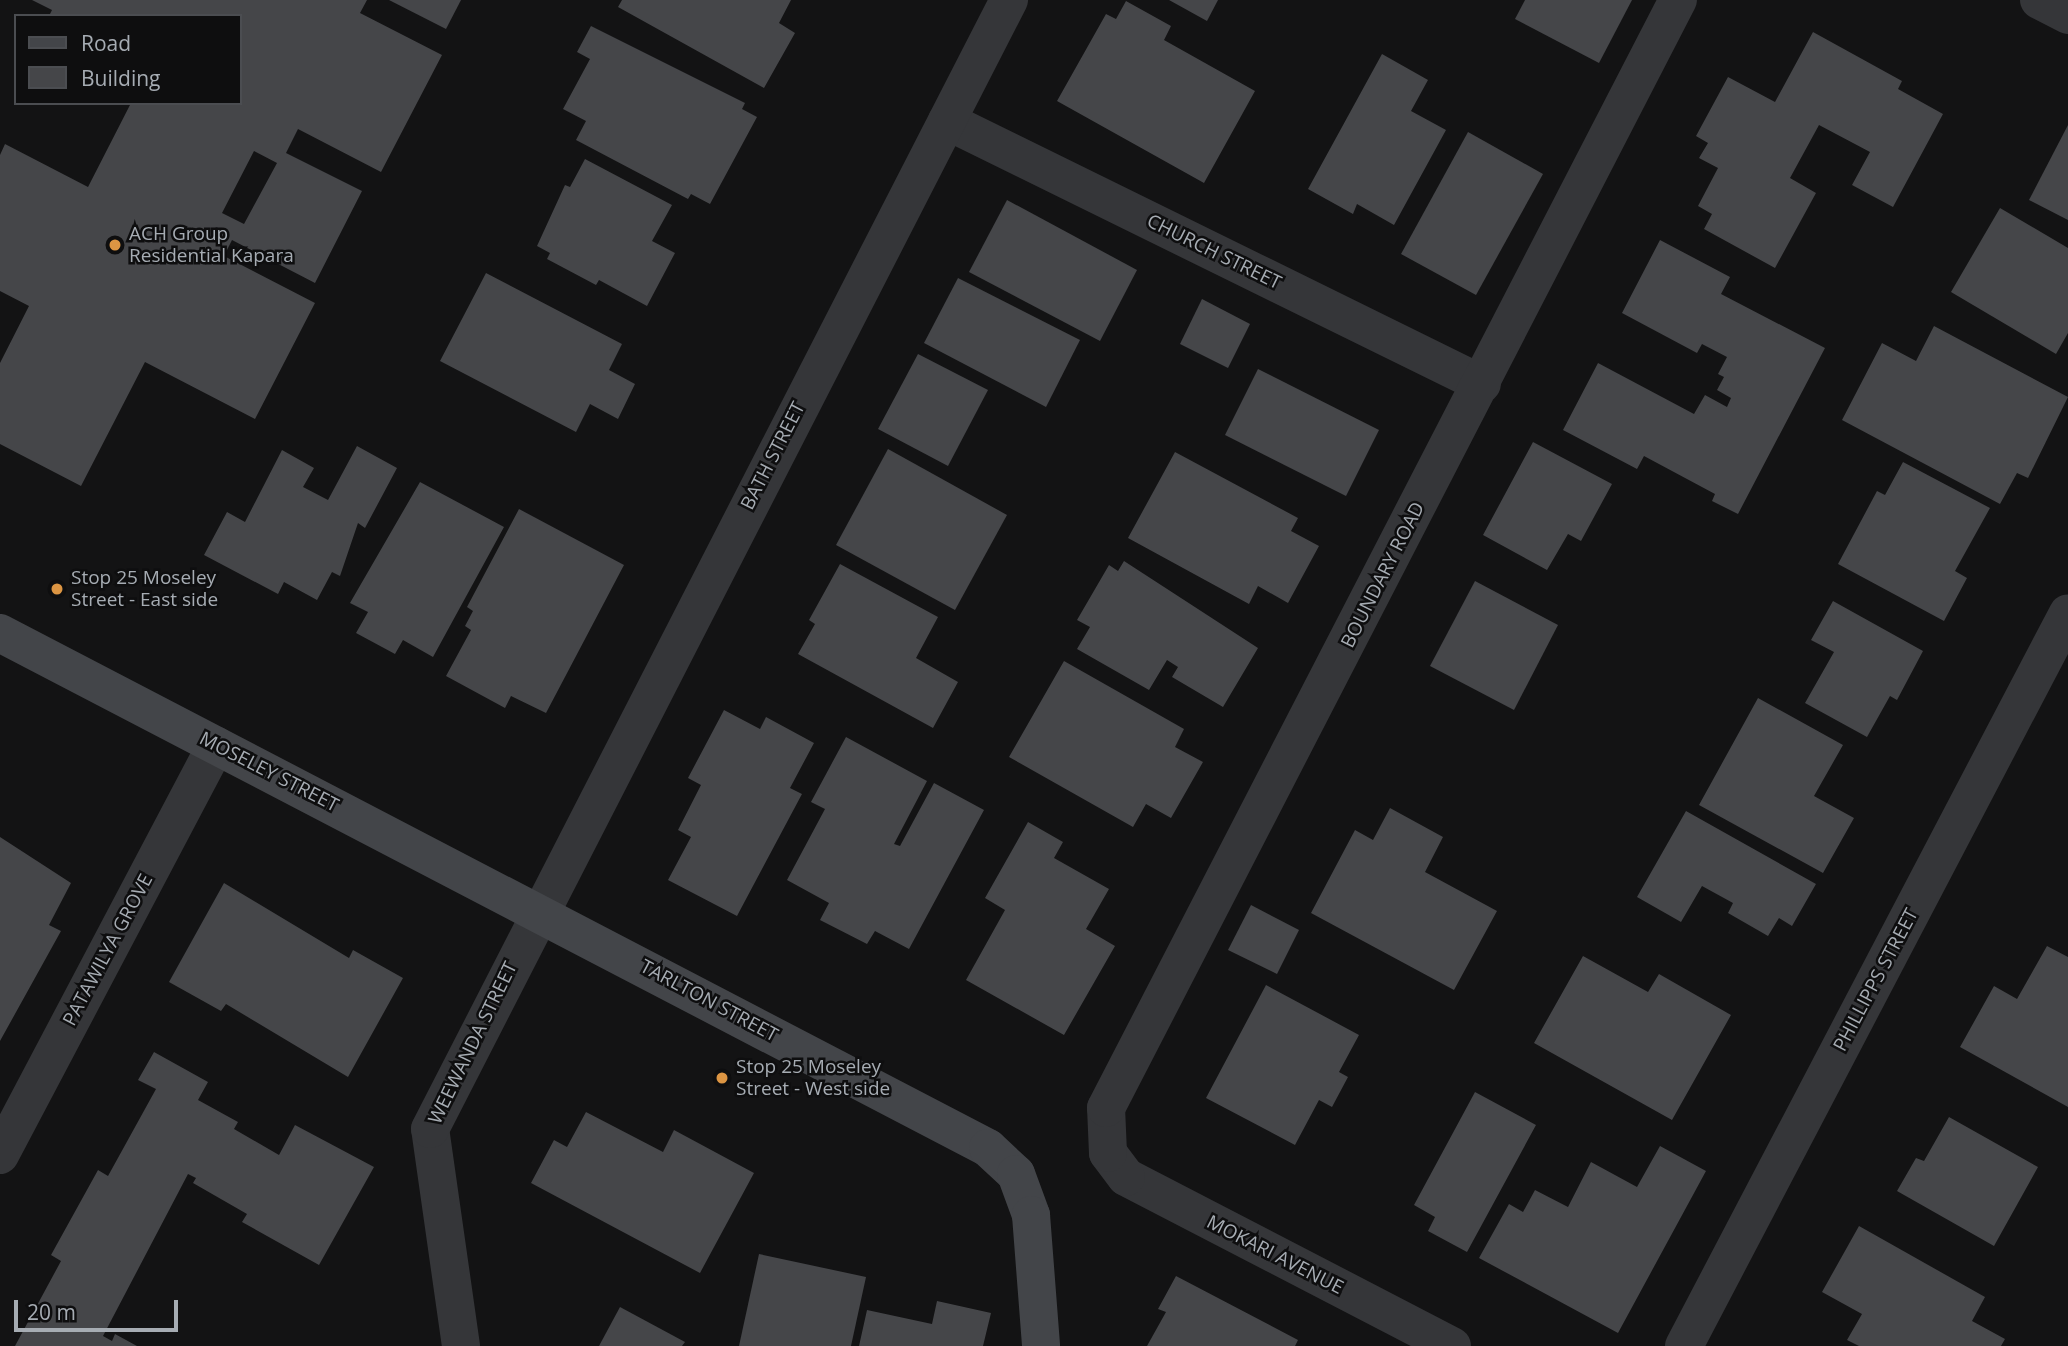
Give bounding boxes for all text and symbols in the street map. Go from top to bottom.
legend [14,14,242,105]
text: Road [81,29,131,57]
text: Building [81,64,160,92]
street label: CHURCH STREET [1143,210,1285,294]
place label: ACH Group Residential Kapara [129,223,294,267]
marker: ACH Group Residential Kapara [107,237,123,253]
street label: BATH STREET [736,398,810,514]
street label: BOUNDARY ROAD [1336,498,1430,652]
place label: Stop 25 Moseley Street - East side [71,567,218,611]
marker: Stop 25 Moseley Street - East side [49,581,65,597]
street label: MOSELEY STREET [196,727,342,817]
street label: PATAWILYA GROVE [58,870,158,1030]
street label: PHILLIPPS STREET [1829,905,1923,1055]
street label: TARLTON STREET [636,955,782,1047]
street label: WEEWANDA STREET [424,958,522,1128]
place label: Stop 25 Moseley Street - West side [736,1056,890,1100]
marker: Stop 25 Moseley Street - West side [714,1070,730,1086]
street label: MOKARI AVENUE [1203,1211,1347,1299]
scale bar [18,1286,182,1330]
text: 20 m [27,1298,76,1326]

